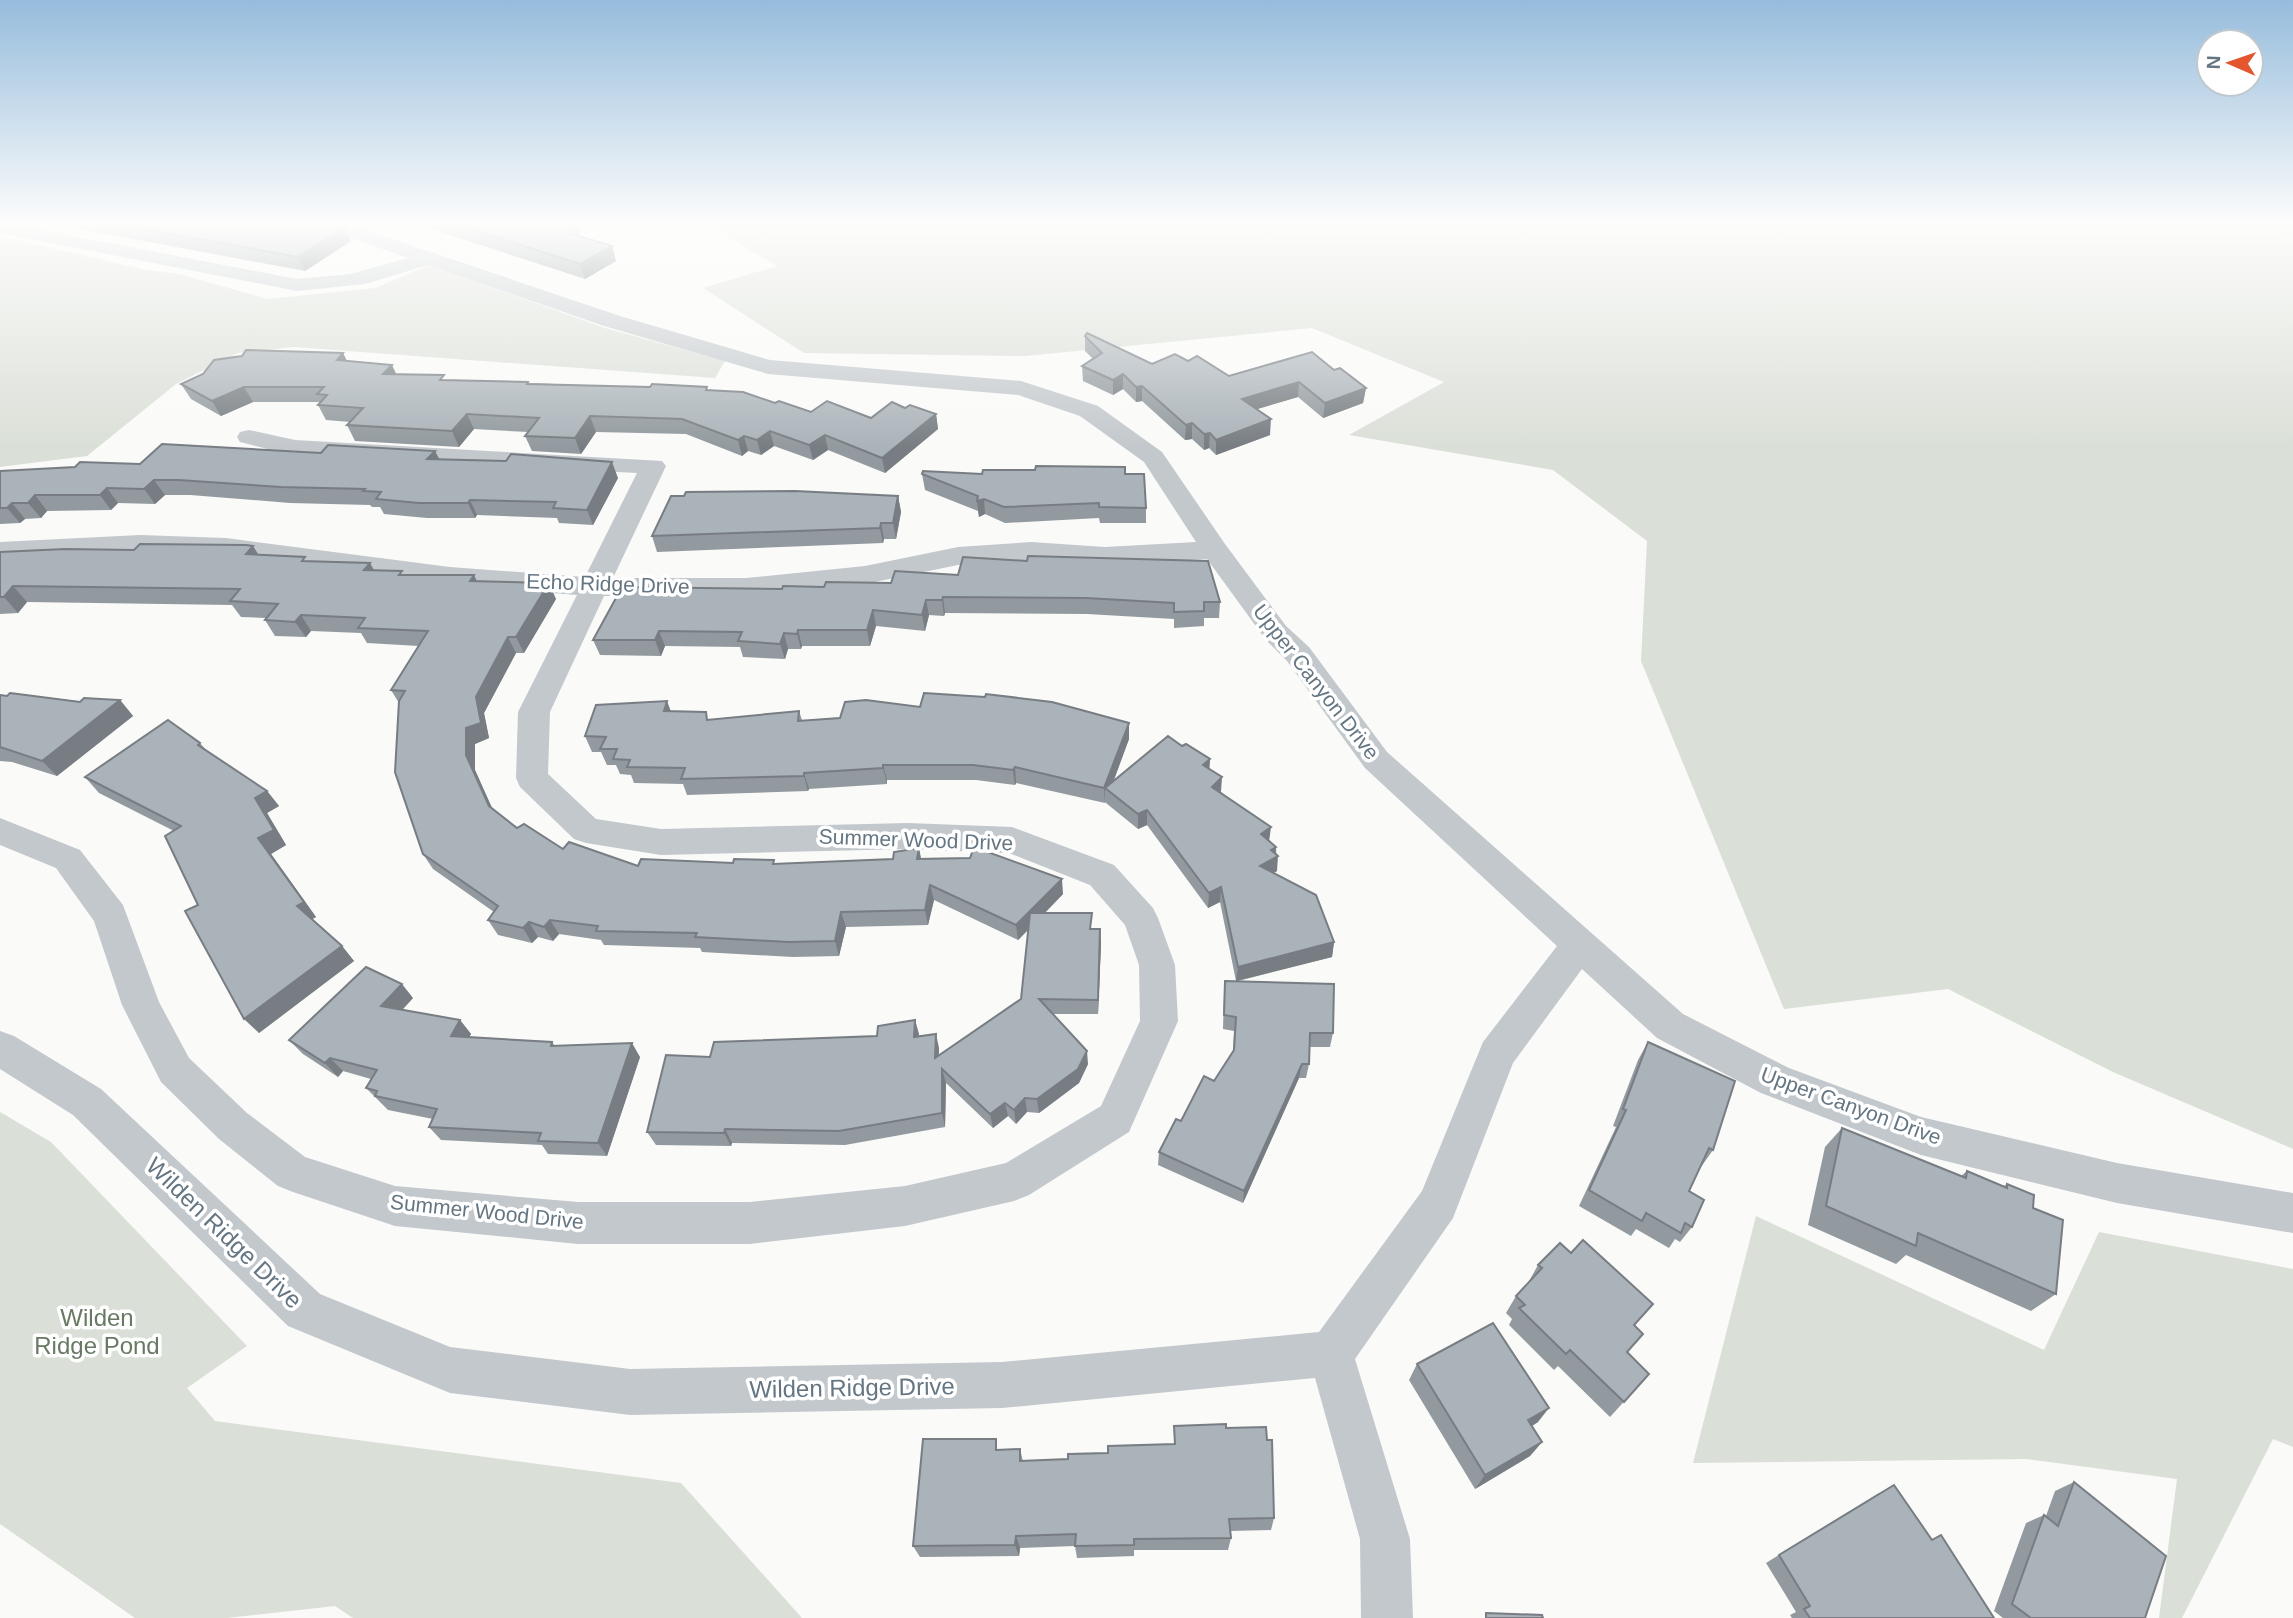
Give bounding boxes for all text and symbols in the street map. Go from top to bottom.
north arrow [2195,28,2265,98]
text: N [2203,55,2224,70]
street label: Echo Ridge Drive [526,569,690,598]
street label: Upper Canyon Drive [1249,600,1384,764]
street label: Summer Wood Drive [818,825,1014,854]
street label: Upper Canyon Drive [1758,1062,1944,1149]
street label: Wilden Ridge Drive [141,1152,308,1314]
street label: Summer Wood Drive [389,1190,585,1233]
park label: Wilden Ridge Pond [34,1304,160,1359]
street label: Wilden Ridge Drive [749,1372,955,1403]

